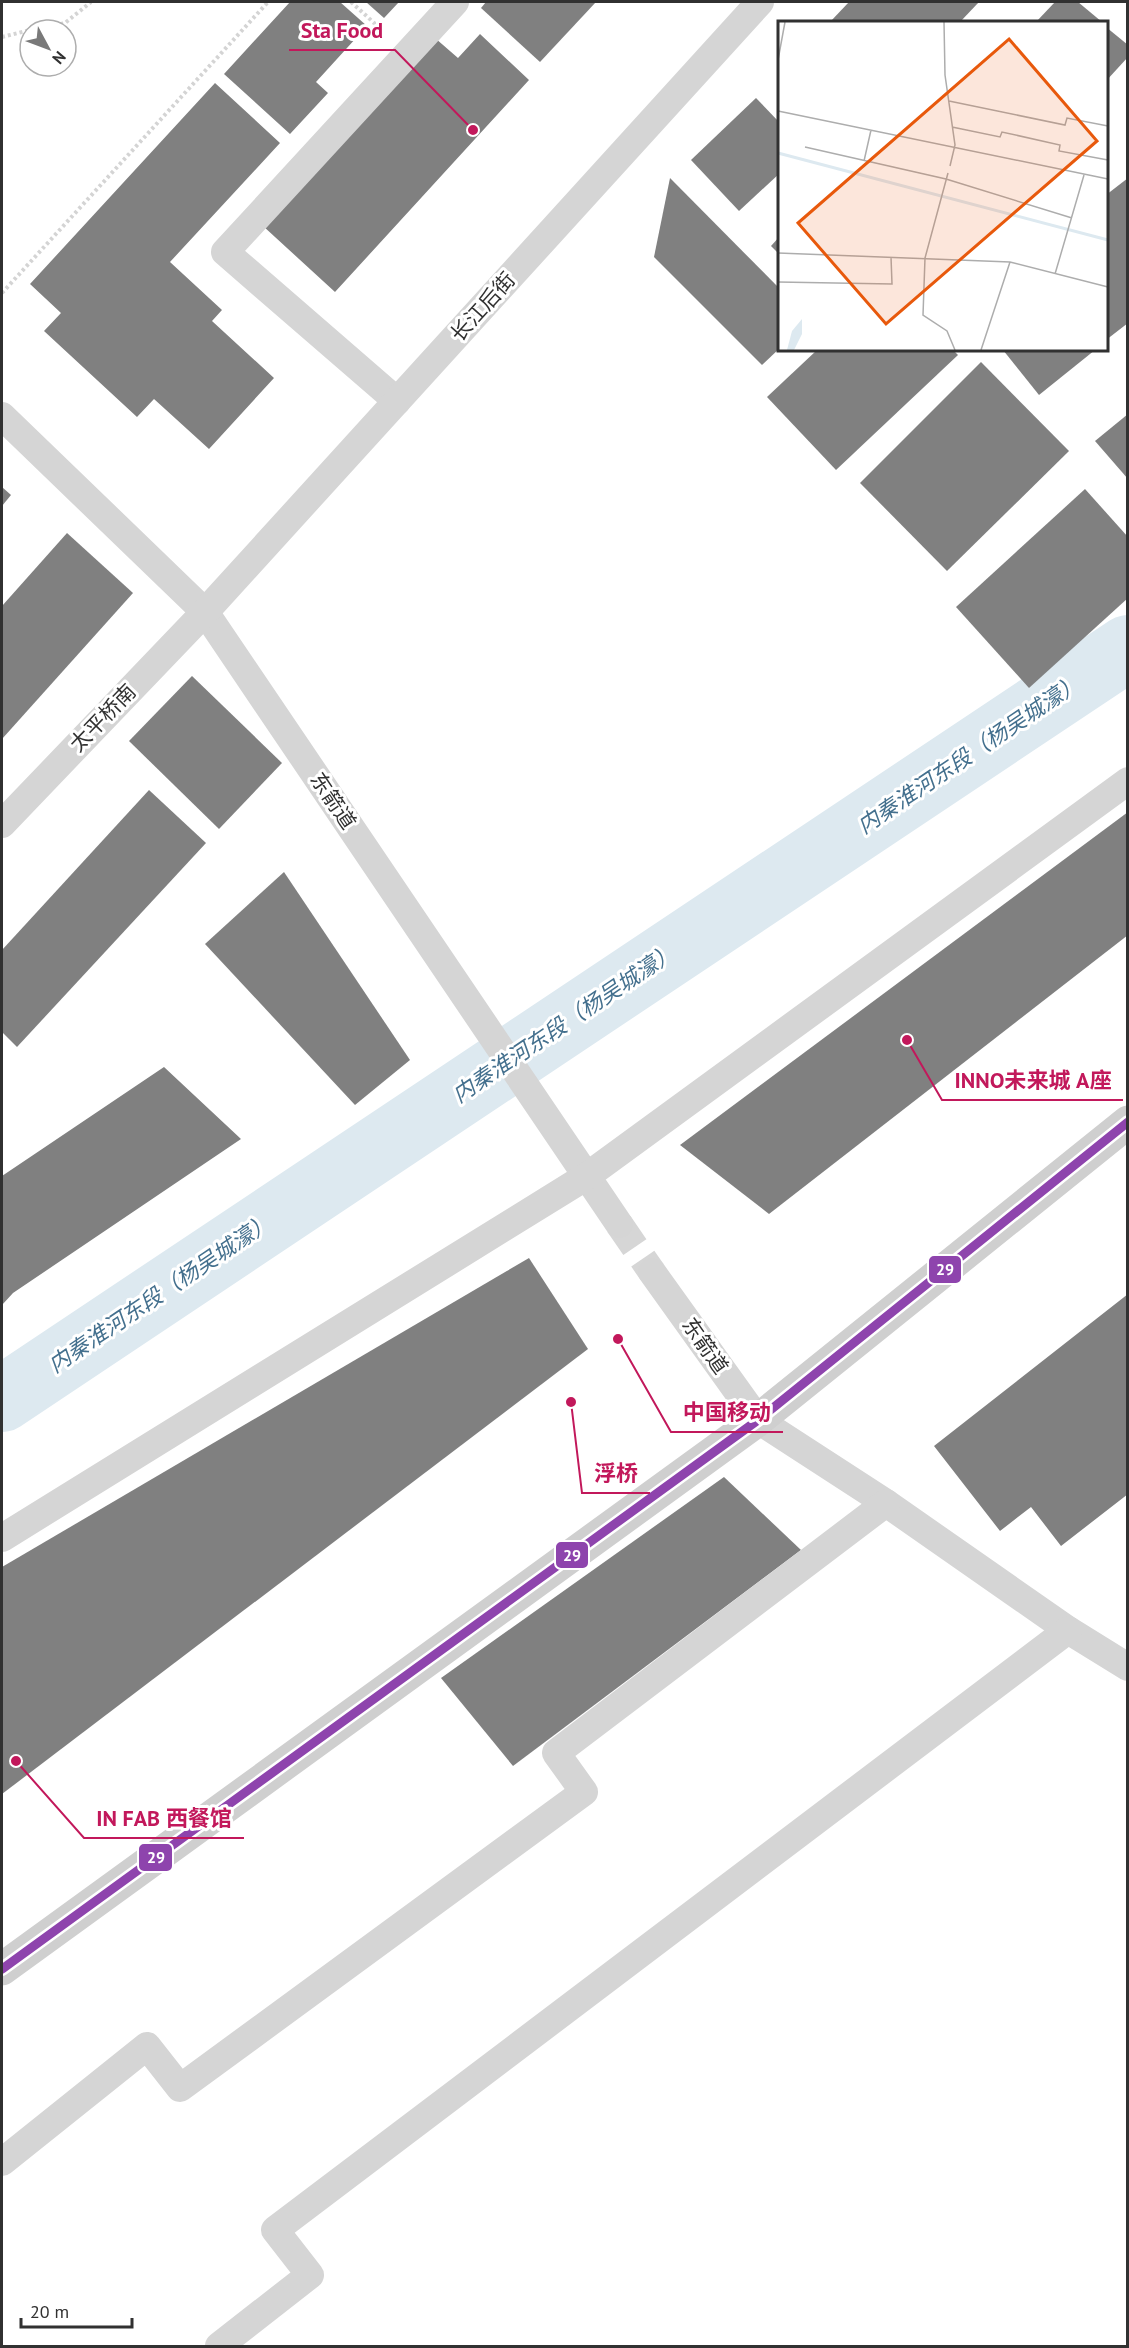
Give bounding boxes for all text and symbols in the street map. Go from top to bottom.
callout: Sta Food [289,10,395,50]
text: Sta Food [301,16,383,44]
north arrow [18,18,78,78]
inset map [778,21,1108,351]
text: N [48,47,70,68]
street label: 长江后街 [444,266,521,347]
water label: 内秦淮河东段（杨吴城濠） [852,669,1086,839]
street label: 太平桥南 [64,678,142,757]
street label: 东箭道 [305,767,362,834]
water label: 内秦淮河东段（杨吴城濠） [447,938,681,1108]
callout: INNO未来城 A座 [942,1060,1123,1100]
text: INNO未来城 A座 [955,1066,1111,1094]
water label: 内秦淮河东段（杨吴城濠） [43,1208,277,1378]
line badge: 29 [928,1255,962,1284]
text: 29 [936,1259,954,1279]
street label: 东箭道 [676,1312,735,1379]
callout: 中国移动 [671,1392,783,1432]
text: 中国移动 [683,1398,771,1426]
callout: 浮桥 [582,1453,650,1493]
text: 浮桥 [594,1459,638,1487]
line badge: 29 [555,1541,589,1569]
text: 29 [563,1545,581,1565]
callout: IN FAB 西餐馆 [84,1798,244,1838]
text: IN FAB 西餐馆 [96,1804,232,1832]
line badge: 29 [138,1843,173,1872]
text: 29 [147,1847,165,1867]
scale bar [21,2291,132,2329]
text: 20 m [30,2300,69,2323]

